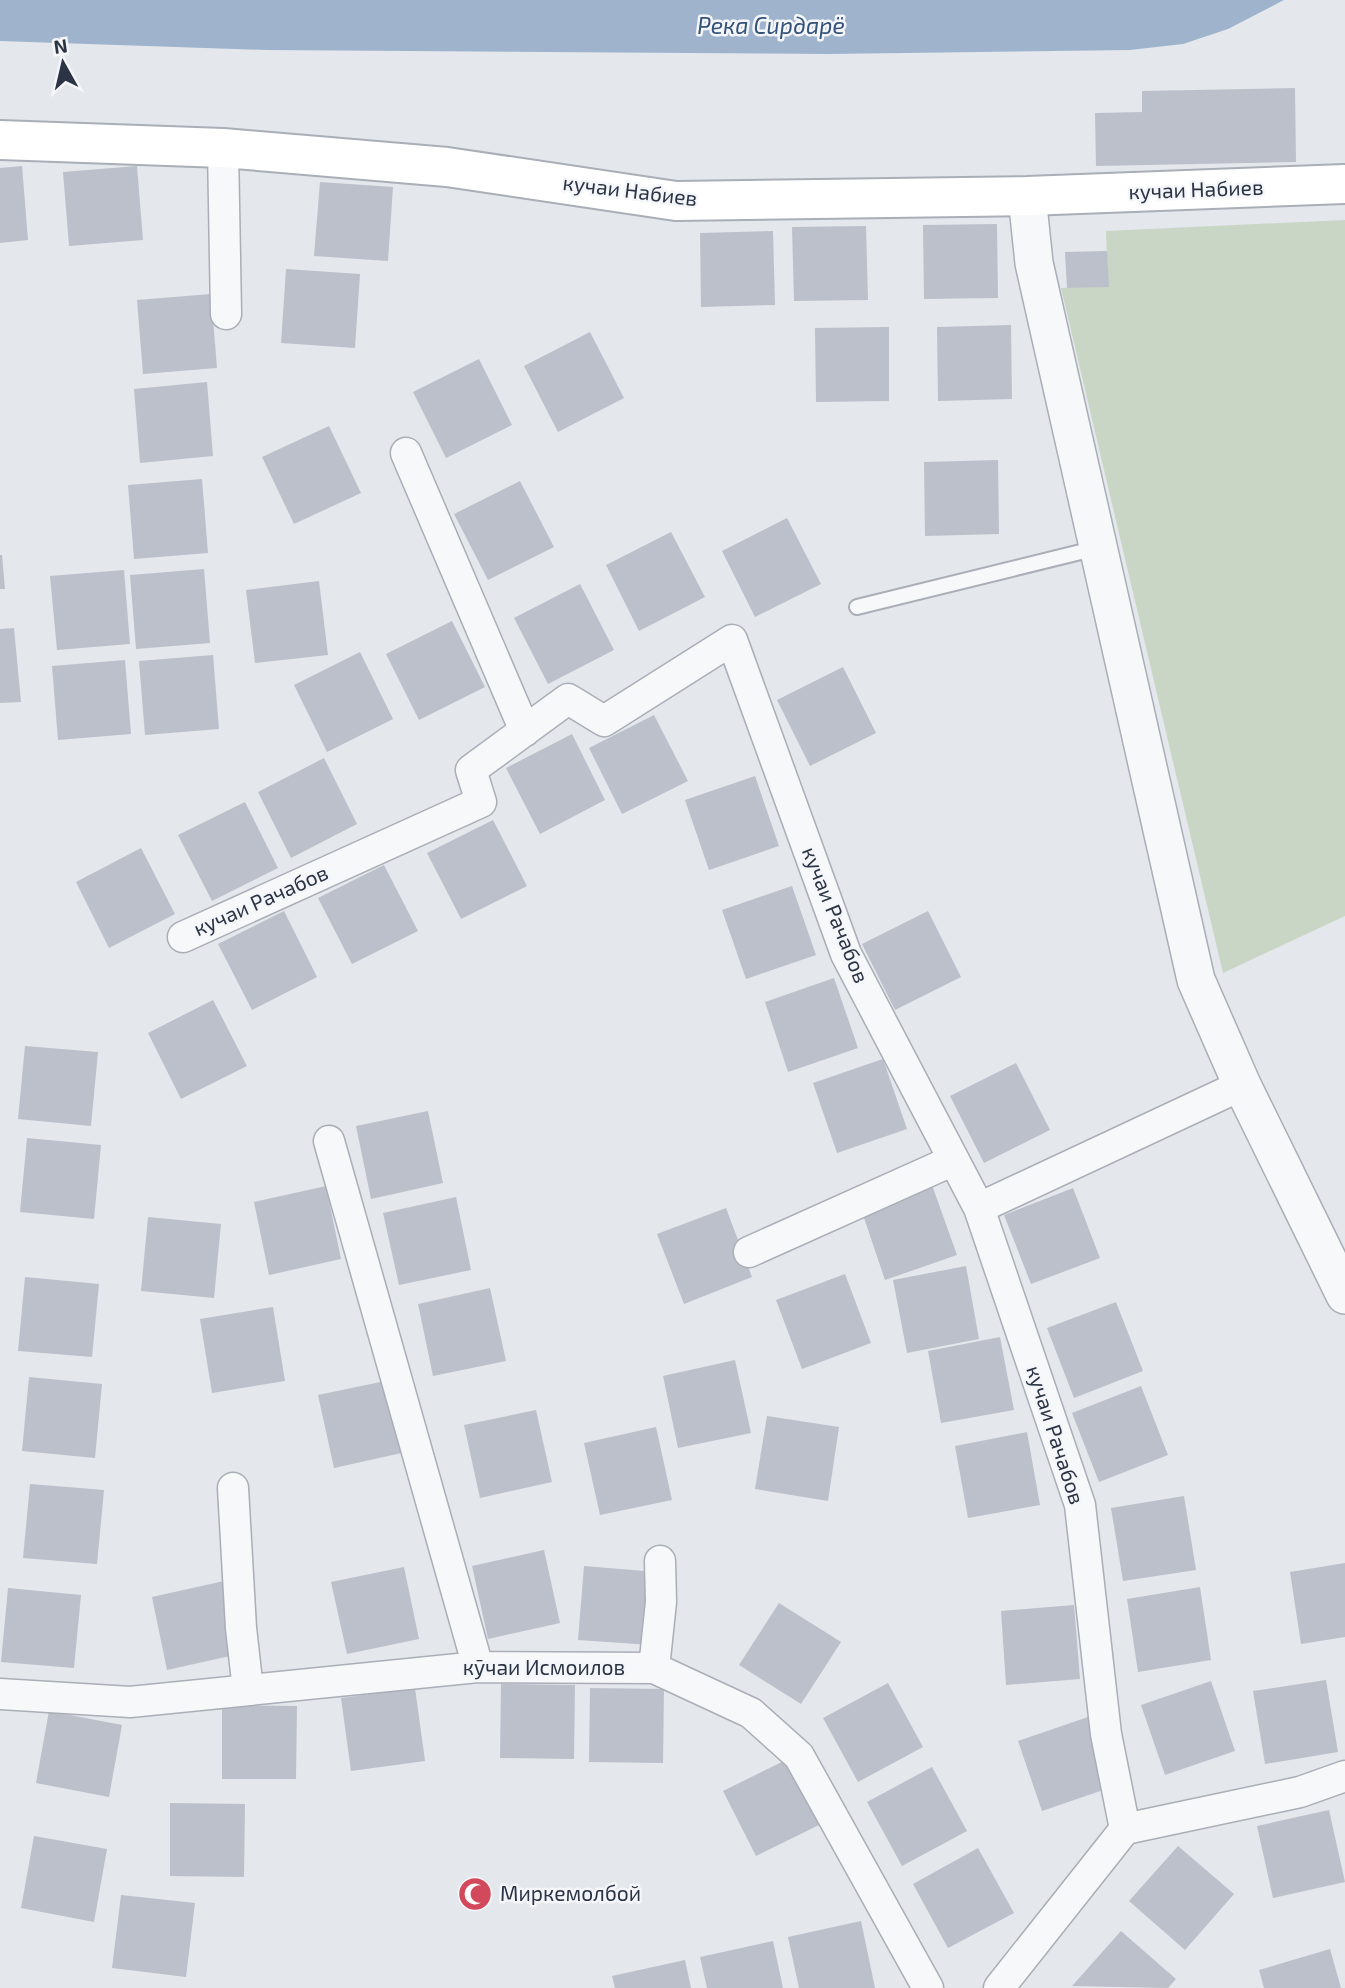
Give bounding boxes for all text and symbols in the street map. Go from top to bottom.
water label: Река Сирдарё [697,11,845,39]
north arrow [28,28,98,98]
text: N [52,33,69,58]
street label: кучаи Набиев [561,169,699,211]
street label: кучаи Набиев [1128,174,1264,204]
street label: кучаи Рачабов [797,843,875,987]
street label: кучаи Рачабов [189,859,332,941]
street label: кучаи Рачабов [1021,1362,1091,1507]
street label: кӯчаи Исмоилов [463,1654,625,1680]
mosque icon: Миркемолбой [456,1875,494,1913]
place label: Миркемолбой [500,1880,641,1905]

